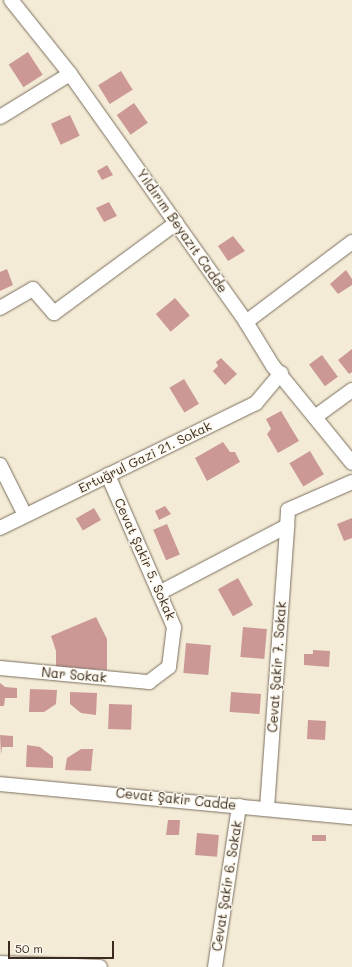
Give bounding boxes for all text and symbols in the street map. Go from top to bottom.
street label: Yıldırım Beyazıt Cadde [133,166,231,296]
street label: Ertuğrul Gazi 21. Sokak [76,418,214,496]
street label: Cevat Şakir 5. Sokak [111,496,179,622]
street label: Cevat Şakir 7. Sokak [265,601,289,733]
street label: Nar Sokak [41,664,107,686]
street label: Cevat Şakir Cadde [115,785,237,813]
street label: Cevat Şakir 6. Sokak [209,820,245,952]
scale bar [10,933,116,959]
text: 50 m [15,940,43,956]

